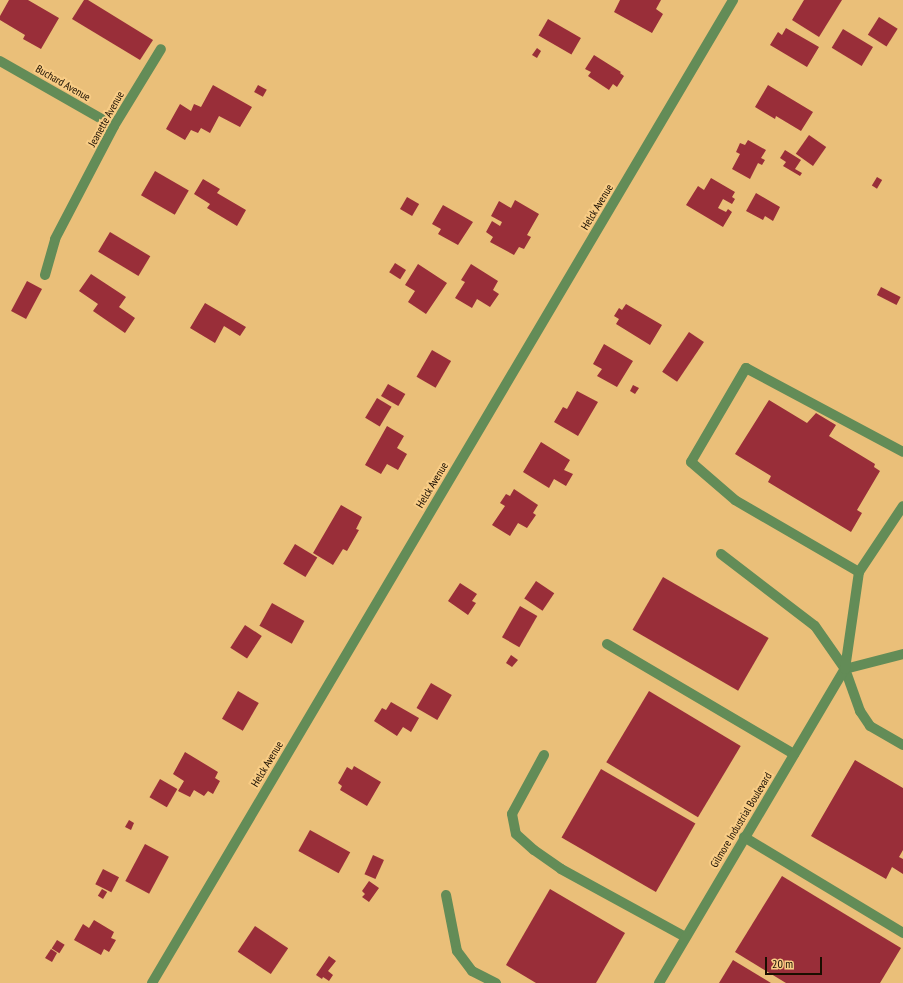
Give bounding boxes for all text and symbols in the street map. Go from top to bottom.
street label: Buchard Avenue [33,62,93,104]
street label: Jeanette Avenue [85,89,127,149]
street label: Helck Avenue [578,182,616,232]
street label: Helck Avenue [413,460,451,510]
street label: Helck Avenue [248,739,286,789]
street label: Gilmore Industrial Boulevard [707,770,775,870]
scale bar [767,949,824,975]
text: 20 m [772,956,793,971]

